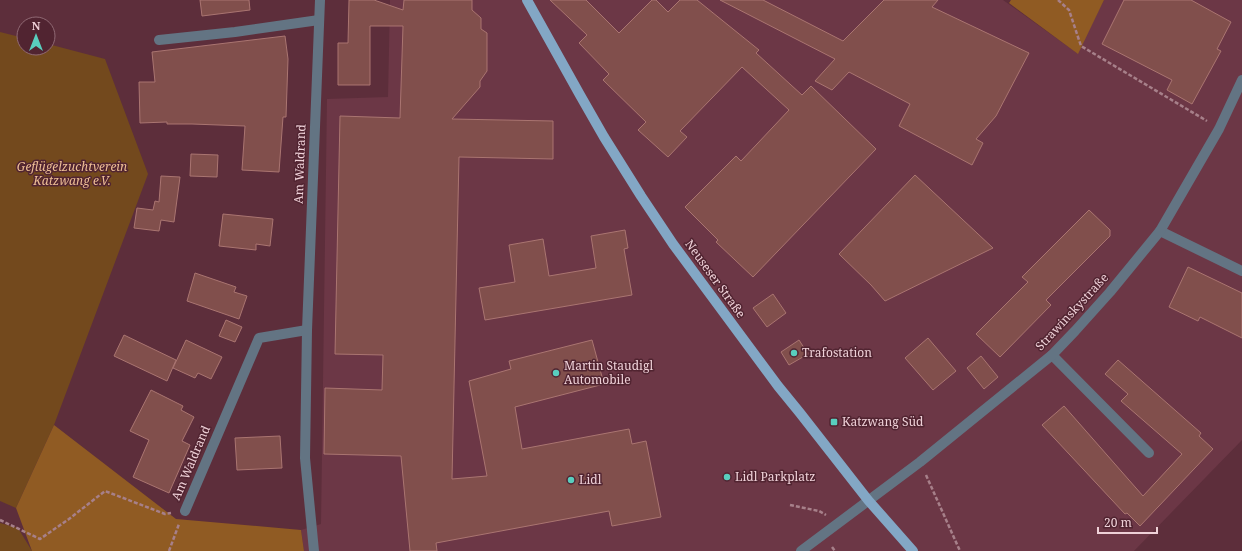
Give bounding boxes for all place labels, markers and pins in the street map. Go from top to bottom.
place label: Trafostation [802,344,872,361]
marker: Trafostation [789,348,799,358]
place label: Martin Staudigl Automobile [564,357,653,388]
marker: Martin Staudigl Automobile [551,368,561,378]
place label: Katzwang Süd [842,413,924,430]
marker: Katzwang Süd [829,417,839,427]
place label: Lidl Parkplatz [735,468,815,485]
place label: Lidl [579,471,602,488]
marker: Lidl Parkplatz [722,472,732,482]
marker: Lidl [566,475,576,485]

